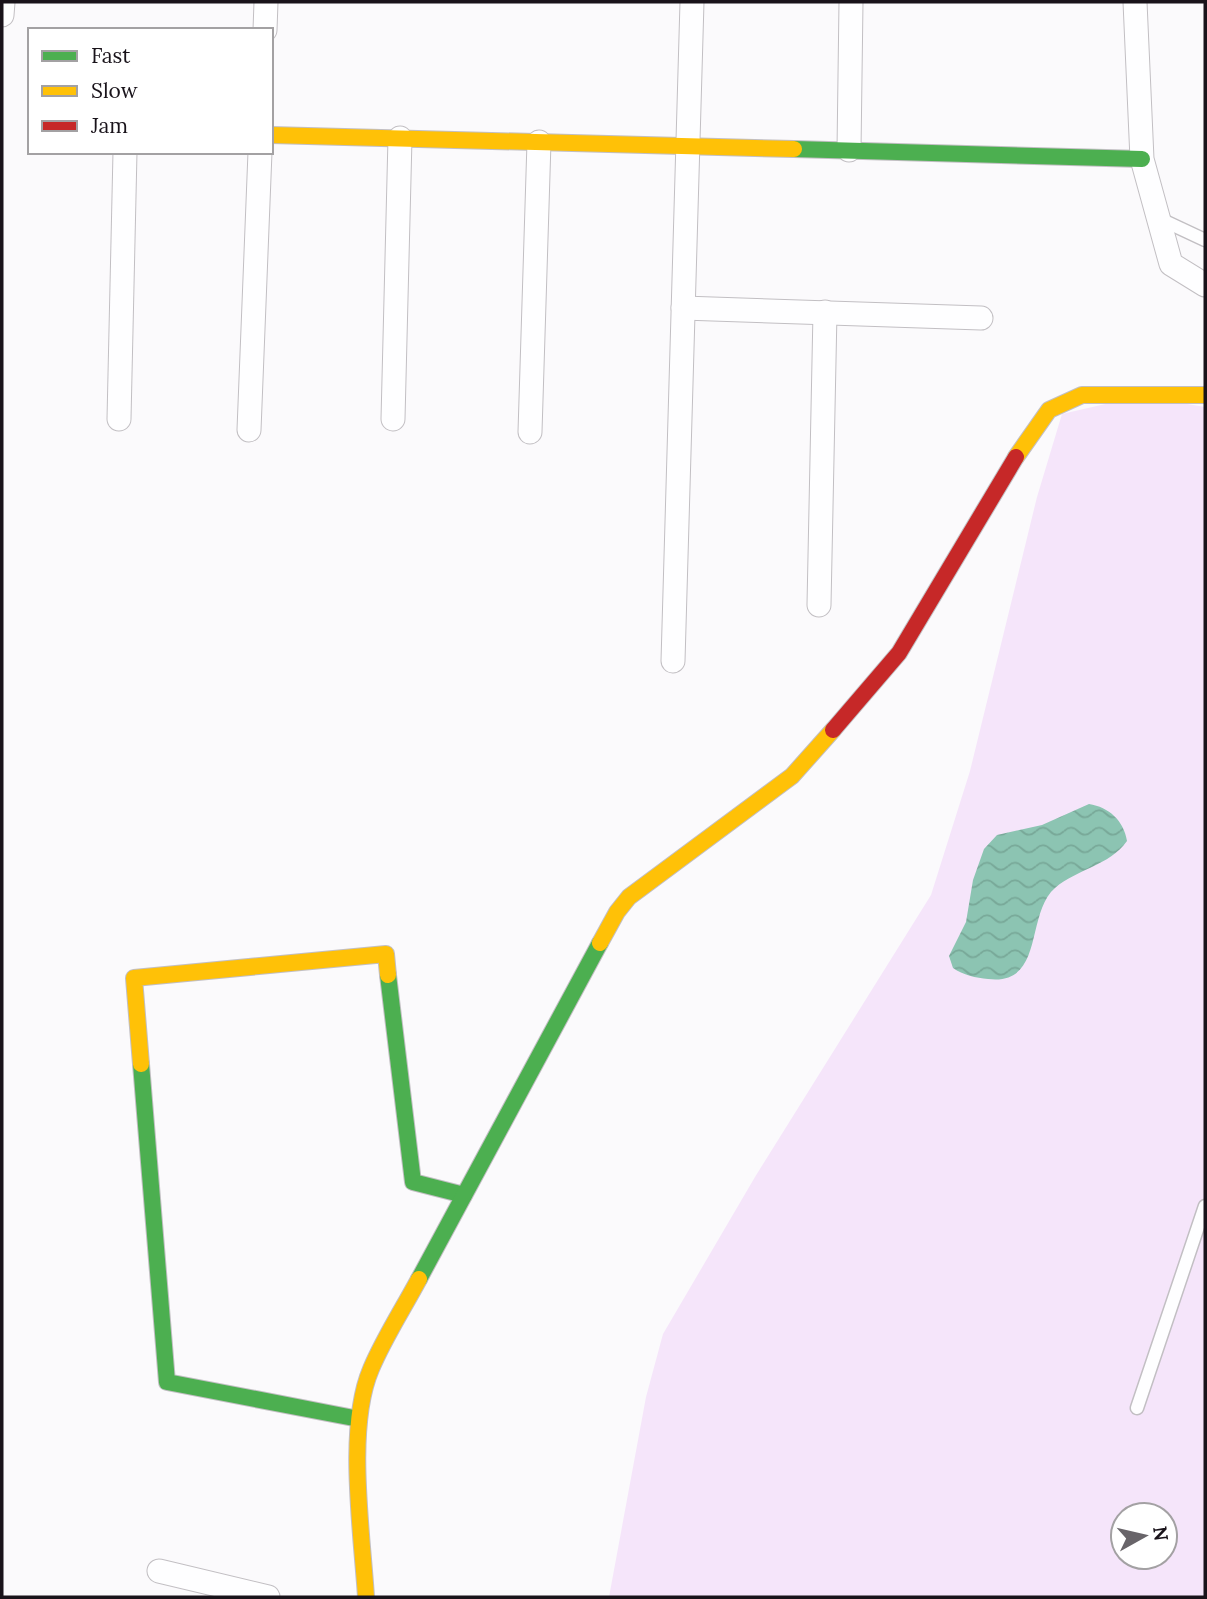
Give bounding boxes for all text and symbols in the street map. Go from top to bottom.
legend [28,28,273,154]
text: Fast [91,42,131,69]
text: Slow [91,77,138,104]
text: Jam [90,112,128,139]
north arrow [1109,1501,1179,1571]
text: N [1148,1525,1174,1543]

